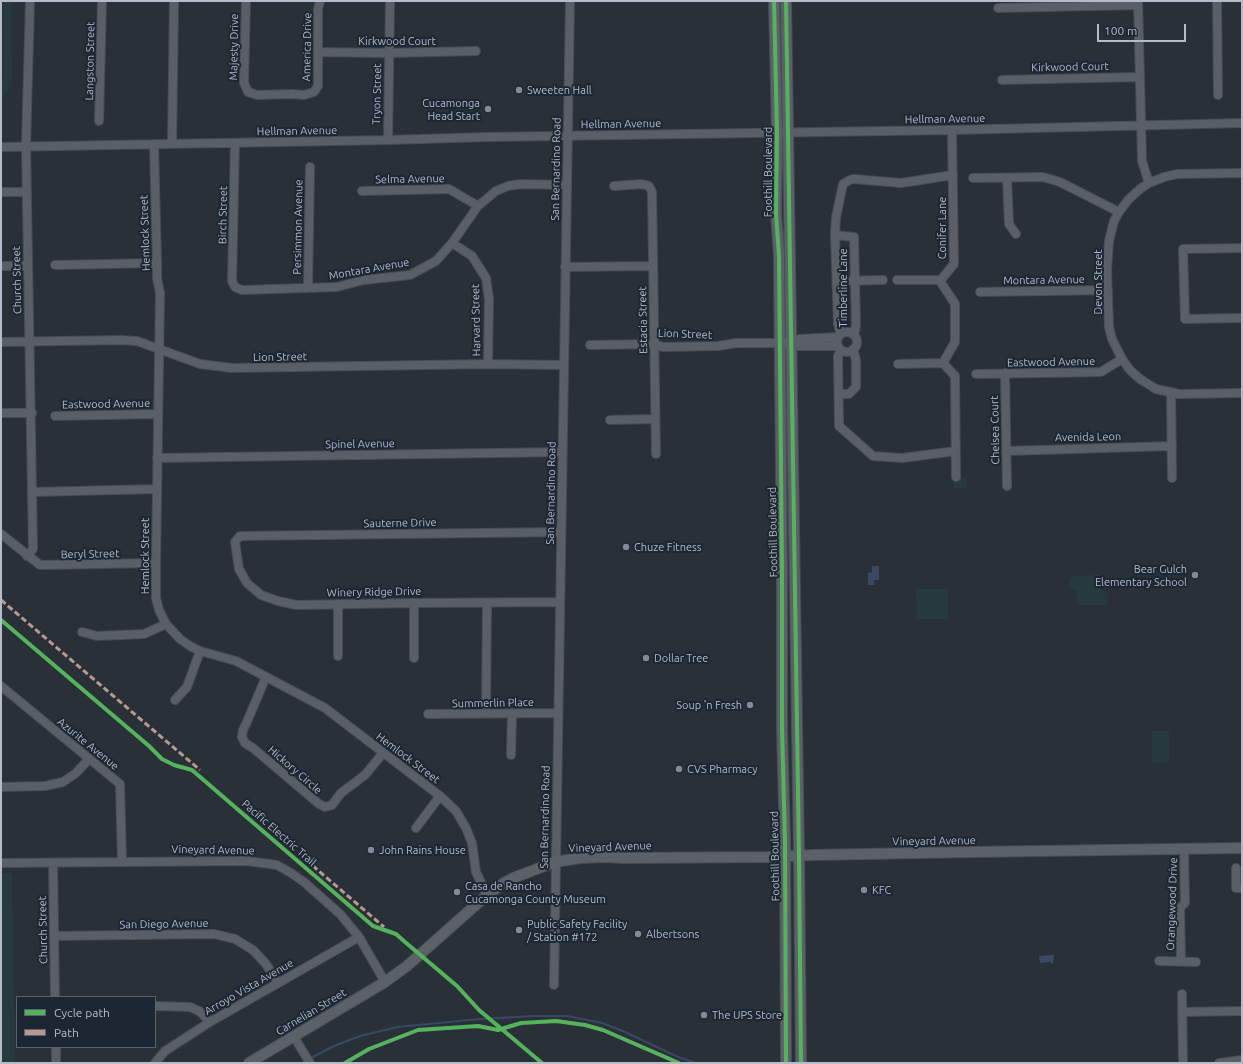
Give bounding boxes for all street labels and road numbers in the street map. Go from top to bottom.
street label: America Drive [300,12,314,82]
street label: Majesty Drive [227,13,241,81]
street label: Langston Street [83,21,97,101]
street label: Kirkwood Court [358,34,436,48]
street label: Kirkwood Court [1031,60,1109,74]
street label: Tryon Street [370,63,384,125]
street label: Hellman Avenue [905,112,985,126]
street label: San Bernardino Road [549,117,563,221]
street label: Hellman Avenue [581,117,661,131]
street label: Hellman Avenue [257,124,337,138]
street label: Foothill Boulevard [761,127,775,217]
street label: Selma Avenue [375,172,445,186]
street label: Persimmon Avenue [291,179,305,275]
street label: Birch Street [216,186,230,244]
street label: Hemlock Street [137,195,153,271]
street label: Conifer Lane [935,197,949,259]
street label: Church Street [10,246,24,314]
street label: Timberline Lane [836,248,850,328]
street label: Devon Street [1091,249,1105,315]
street label: Montara Avenue [328,255,410,283]
street label: Montara Avenue [1003,273,1085,287]
street label: Harvard Street [469,284,483,356]
street label: Estacia Street [636,286,650,354]
street label: Lion Street [658,326,712,342]
street label: Lion Street [253,350,307,364]
street label: Eastwood Avenue [1007,355,1095,369]
street label: Chelsea Court [988,395,1002,465]
street label: Eastwood Avenue [62,397,150,411]
street label: Avenida Leon [1055,430,1121,444]
street label: Spinel Avenue [325,437,395,451]
street label: San Bernardino Road [544,441,558,545]
street label: Foothill Boulevard [766,487,780,577]
street label: Sauterne Drive [363,516,437,530]
street label: Hemlock Street [138,518,152,594]
street label: Beryl Street [60,547,120,561]
street label: Winery Ridge Drive [327,585,421,599]
street label: Summerlin Place [452,696,534,710]
street label: Azurite Avenue [55,715,121,773]
street label: Hemlock Street [374,730,442,786]
street label: Hickory Circle [265,743,325,797]
street label: San Bernardino Road [538,765,552,869]
street label: Pacific Electric Trail [239,797,319,869]
street label: Foothill Boulevard [768,811,782,901]
street label: Vineyard Avenue [892,834,976,848]
street label: Vineyard Avenue [568,839,652,855]
street label: Vineyard Avenue [171,843,255,857]
street label: Orangewood Drive [1164,857,1180,951]
street label: Church Street [36,896,50,964]
street label: San Diego Avenue [119,917,209,931]
street label: Arroyo Vista Avenue [202,956,296,1018]
street label: Carnelian Street [273,986,349,1038]

